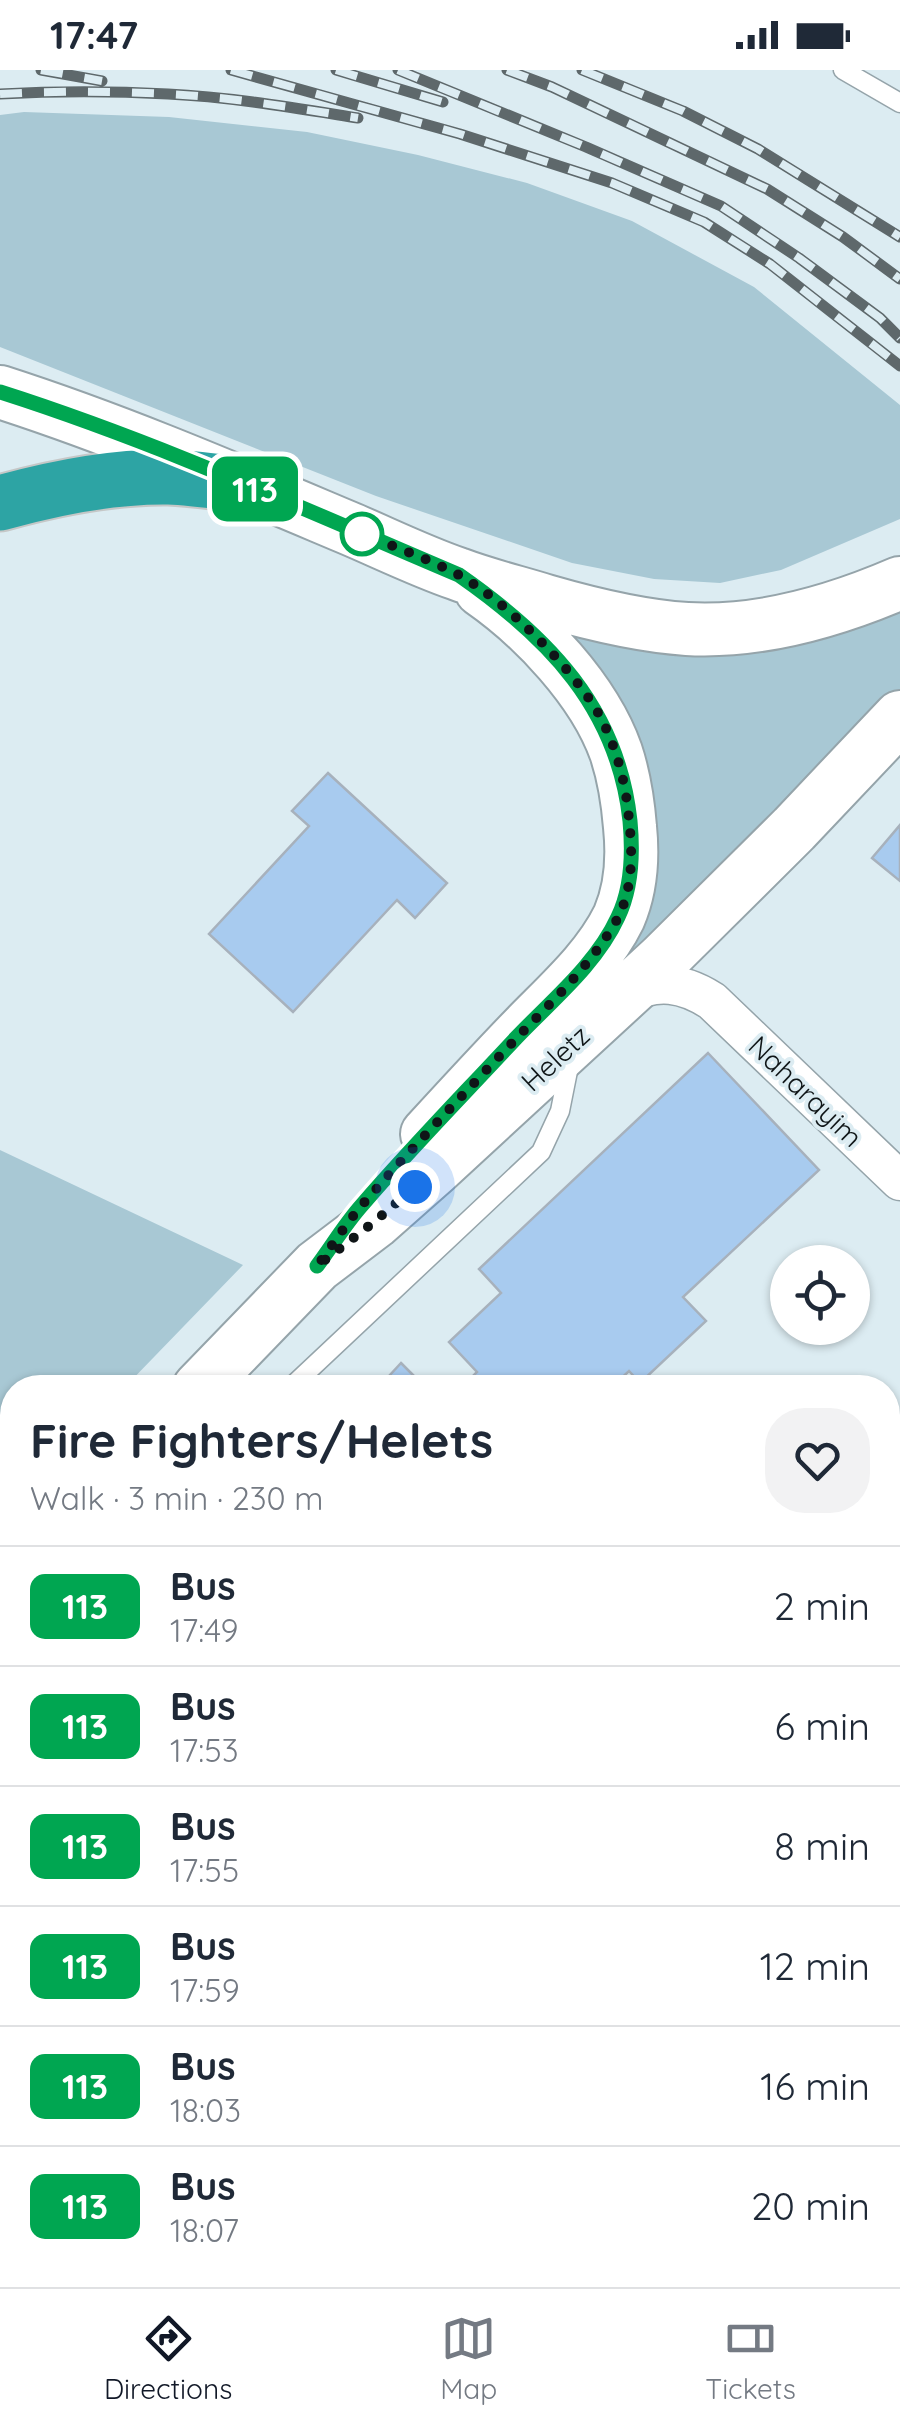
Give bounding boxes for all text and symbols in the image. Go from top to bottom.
text: 17:47 [50,11,138,59]
line badge: 113 [198,456,312,522]
text: 113 [232,467,278,511]
unlabelled marker [341,513,383,555]
street label: Heletz [513,1018,597,1098]
street label: Naharayim [742,1028,870,1154]
your location [390,1162,440,1212]
map controls [770,1245,870,1345]
button: locate [770,1245,870,1345]
button: heart [765,1408,870,1513]
text: Fire Fighters/Helets [30,1410,493,1470]
text: Walk · 3 min · 230 m [30,1478,323,1518]
text: Bus [170,1562,236,1610]
text: 2 min [774,1582,870,1630]
text: 113 [62,1584,108,1628]
text: 17:49 [170,1610,238,1650]
text: Bus [170,1682,236,1730]
text: 6 min [774,1702,870,1750]
text: 113 [62,1704,108,1748]
text: 17:53 [170,1730,238,1770]
text: Bus [170,1802,236,1850]
text: 8 min [774,1822,870,1870]
text: 113 [62,1824,108,1868]
text: 17:55 [170,1850,239,1890]
text: Bus [170,1922,236,1970]
text: 12 min [760,1942,870,1990]
text: 113 [62,1944,108,1988]
text: 17:59 [170,1970,240,2010]
text: Bus [170,2042,236,2090]
text: 16 min [760,2062,870,2110]
text: 113 [62,2064,108,2108]
text: 18:03 [170,2090,241,2130]
text: Bus [170,2162,236,2210]
text: 20 min [751,2182,870,2230]
text: 113 [62,2184,108,2228]
text: 18:07 [170,2210,239,2250]
tab: Directions [104,2311,232,2406]
tab: Map [440,2311,497,2406]
tab: Tickets [705,2311,796,2406]

